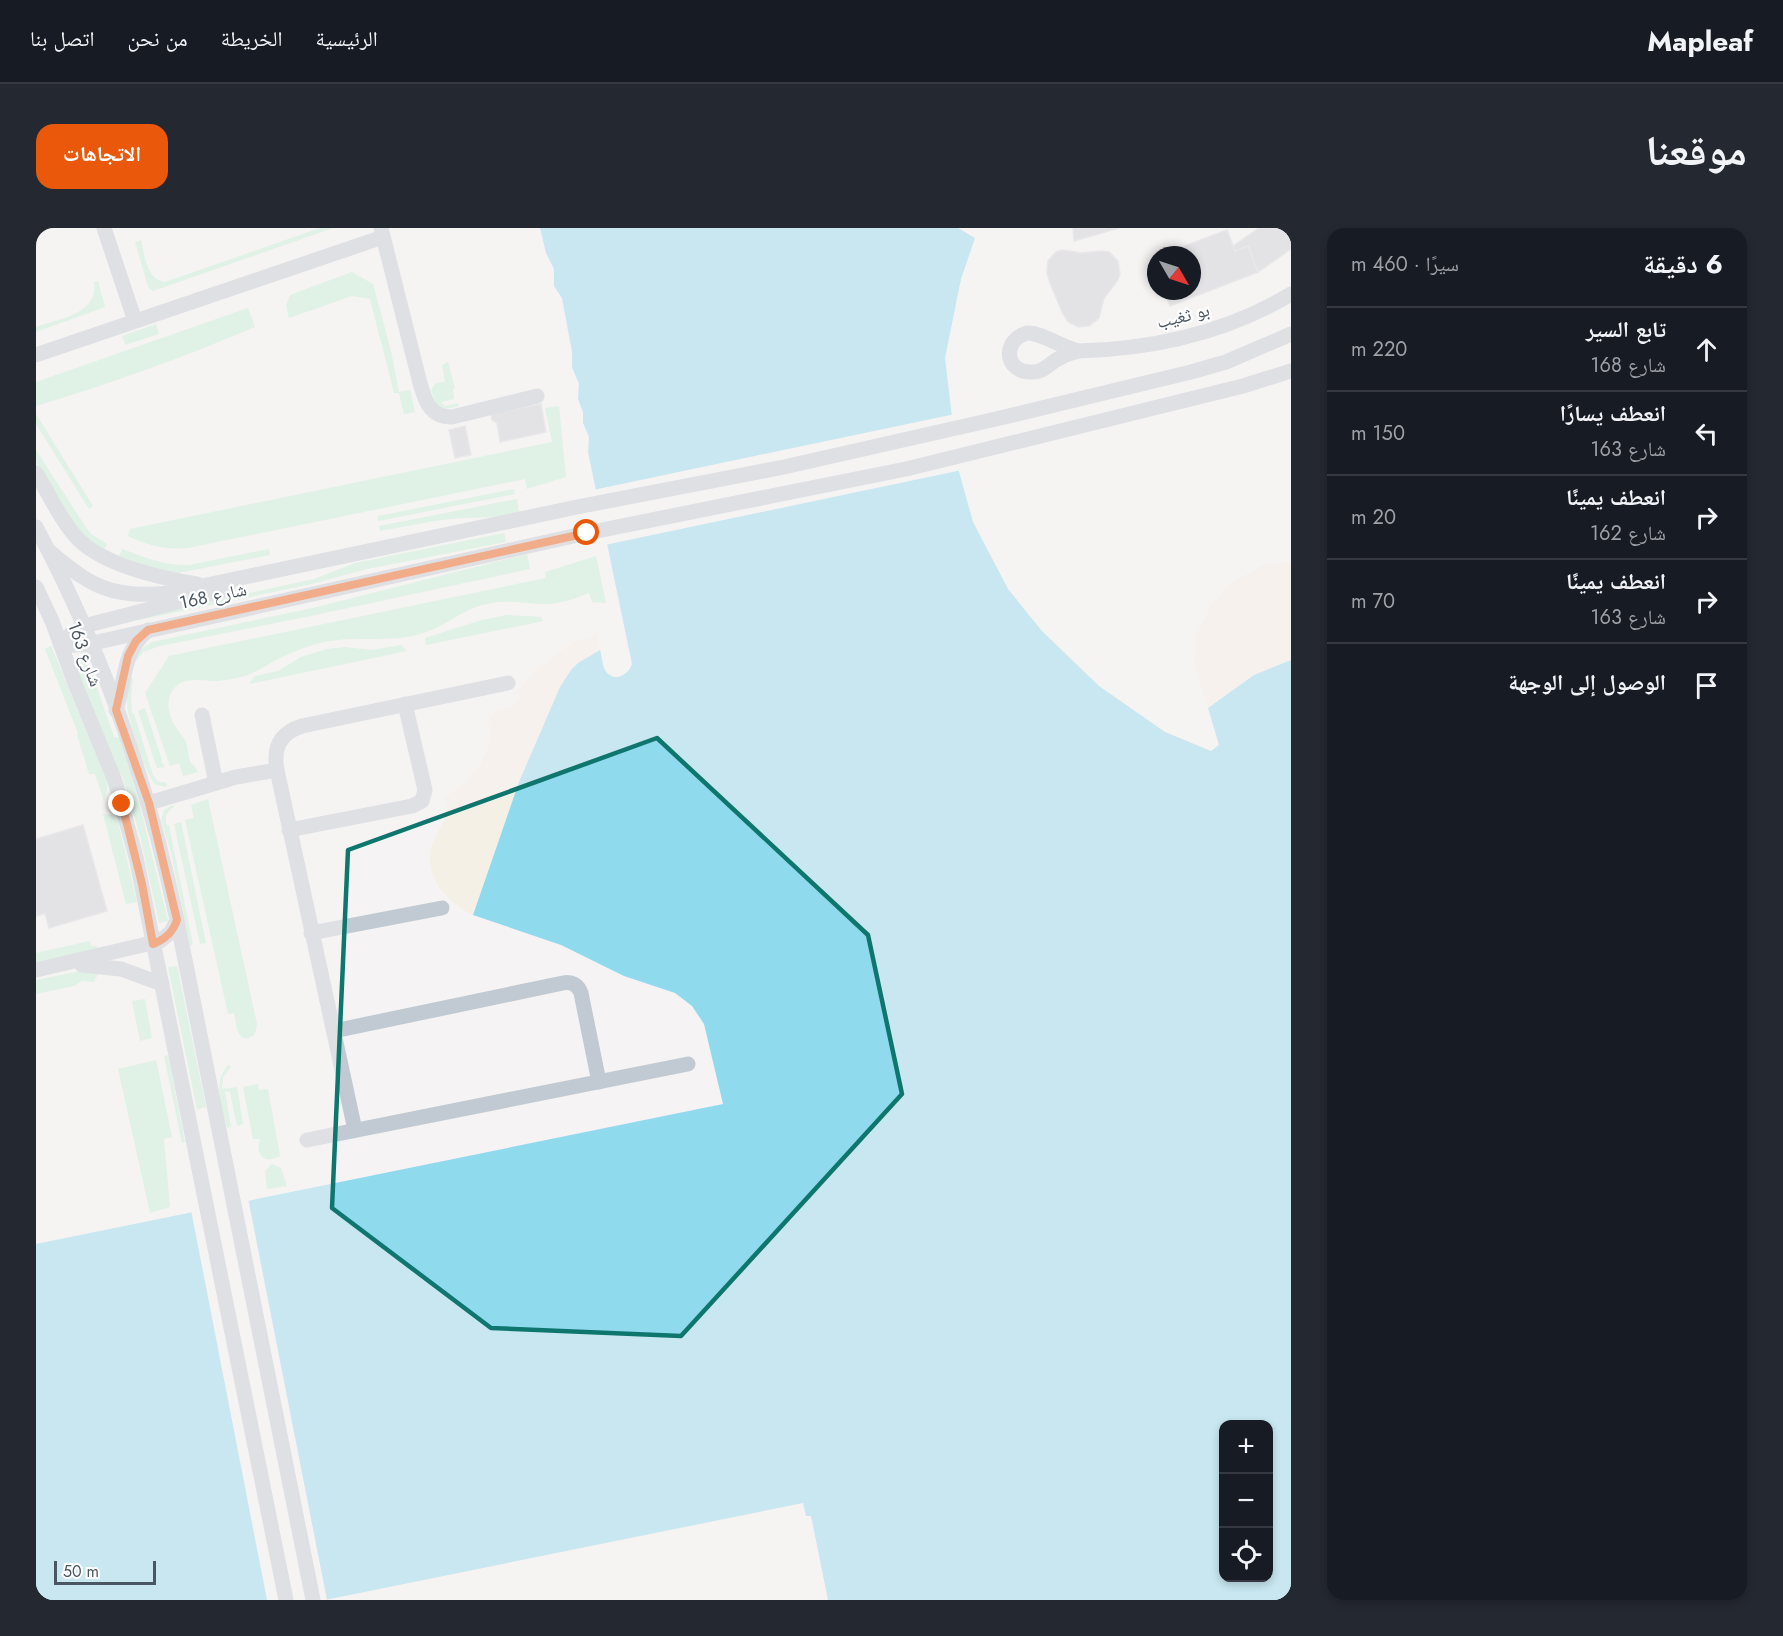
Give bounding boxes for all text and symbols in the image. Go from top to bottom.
text: Mapleaf [1647,21,1753,62]
text: اتصل بنا [30,24,94,54]
text: من نحن [127,24,188,54]
text: الخريطة [221,24,283,54]
text: الرئيسية [316,24,378,54]
text: موقعنا [1646,120,1747,181]
button: الاتجاهات [36,124,168,189]
text: 6 دقيقة [1643,245,1723,283]
north arrow [1147,246,1201,300]
text: سيرًا · 460 m [1351,250,1459,279]
street label: بو ثغيب [1154,297,1212,335]
text: تابع السير [1586,313,1666,345]
icon: ahead [1690,333,1723,366]
text: 220 m [1351,335,1407,364]
text: شارع 168 [1591,351,1666,380]
text: انعطف يسارًا [1560,397,1666,429]
icon: left [1690,417,1723,450]
text: 150 m [1351,419,1405,448]
text: شارع 163 [1591,435,1666,464]
text: انعطف يمينًا [1566,481,1666,513]
icon: right [1690,501,1723,534]
text: 20 m [1351,503,1396,532]
route start [573,519,599,545]
text: شارع 162 [1590,519,1666,548]
text: انعطف يمينًا [1566,565,1666,597]
street label: شارع 168 [177,576,249,616]
icon: right [1690,585,1723,618]
text: 70 m [1351,587,1395,616]
text: شارع 163 [1591,603,1666,632]
street label: شارع 163 [61,618,109,690]
text: الوصول إلى الوجهة [1508,666,1666,698]
icon: arrive [1690,669,1723,702]
route end [108,790,134,816]
map controls [1219,1420,1273,1582]
button: + [1219,1420,1273,1474]
button: − [1219,1474,1273,1528]
button: locate [1219,1528,1273,1582]
scale bar [54,1558,156,1586]
text: 50 m [63,1560,99,1583]

